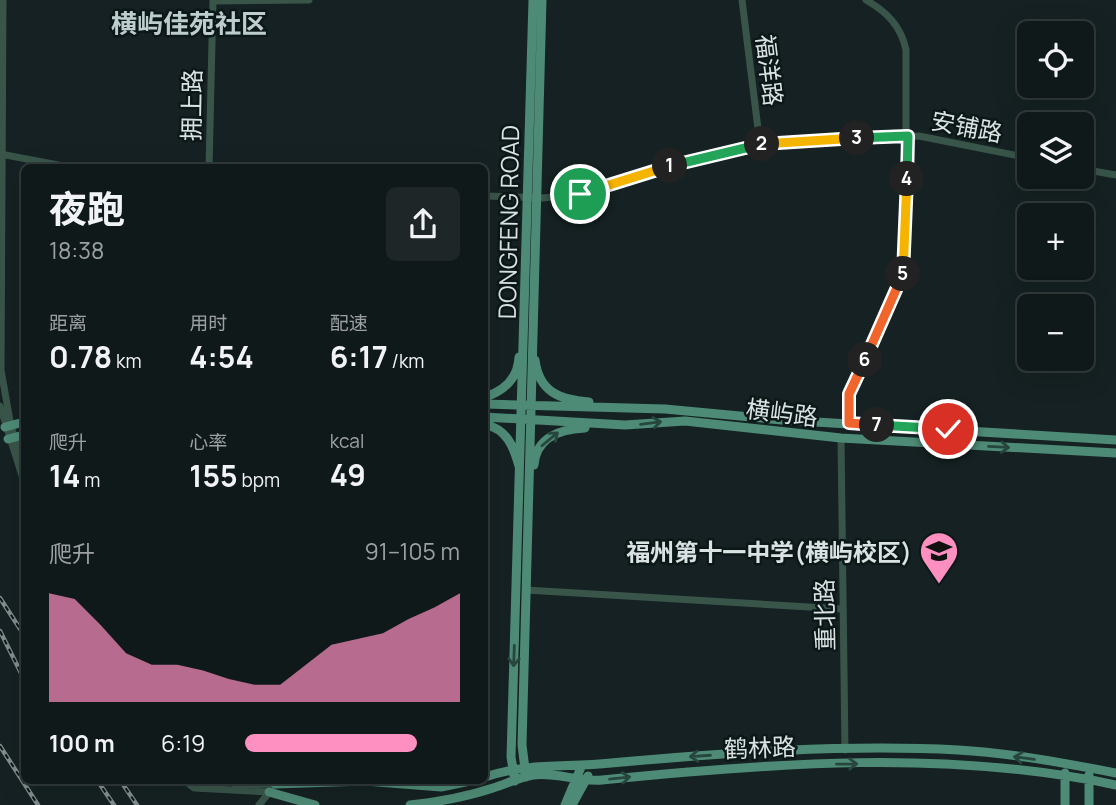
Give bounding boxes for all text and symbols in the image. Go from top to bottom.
district label: 横屿佳苑社区 [111,5,267,41]
map controls [1017,21,1094,371]
button: locate [1017,21,1094,98]
street label: 福洋路 [749,32,791,108]
street label: 拥上路 [174,69,208,141]
street label: 安铺路 [929,103,1005,149]
button: layers [1017,112,1094,189]
pin: 3 [840,120,874,156]
text: 3 [851,124,862,150]
street label: DONGFENG ROAD [490,125,526,319]
pin: 2 [744,127,780,162]
text: 2 [756,130,767,156]
pin: 1 [652,148,688,184]
text: 1 [665,152,674,178]
pin: 4 [890,162,925,196]
pin [550,164,610,224]
text: 4 [901,165,912,191]
icon: arrive [561,175,599,213]
text: 夜跑 [49,182,125,234]
button: share [386,187,460,261]
button: + [1017,203,1094,280]
text: 18:38 [49,234,104,266]
pin: 5 [886,256,920,292]
text: 5 [897,260,908,286]
button: − [1017,294,1094,371]
text: 距离 [49,310,87,336]
text: 用时 [189,310,227,336]
text: 配速 [330,310,368,336]
text: 0.78 [49,336,112,377]
text: 4:54 [189,336,254,377]
text: 6:17 [330,336,388,377]
pin: 6 [848,342,882,378]
text: 6 [859,346,870,372]
text: km [112,348,142,374]
text: /km [388,348,424,374]
street label: 横屿路 [744,391,820,433]
pin [918,399,978,459]
pin: 7 [860,408,894,442]
icon: check [929,410,967,448]
text: 7 [871,411,882,437]
one-way arrow [639,416,661,429]
text: kcal [330,428,364,454]
text: 爬升 [49,429,87,455]
text: 心率 [189,429,227,455]
one-way arrow [540,431,558,447]
one-way arrow [987,440,1010,453]
text: 49 [330,454,366,495]
text: 14 [49,455,80,496]
text: 155 [189,455,238,496]
text: m [80,467,100,493]
text: bpm [238,467,280,493]
school or university icon: 福州第十一中学(横屿校区) [918,530,960,585]
text: 91–105 m [364,535,460,567]
place label: 福州第十一中学(横屿校区) [626,535,912,568]
text: 爬升 [49,537,95,569]
street label: 重北路 [807,579,841,651]
one-way arrow [508,644,521,667]
text: 100 m [49,727,115,759]
text: 6:19 [161,727,205,759]
street label: 鹤林路 [723,729,797,765]
one-way arrow [689,750,711,763]
one-way arrow [1014,751,1036,764]
one-way arrow [835,757,858,770]
one-way arrow [609,771,631,784]

